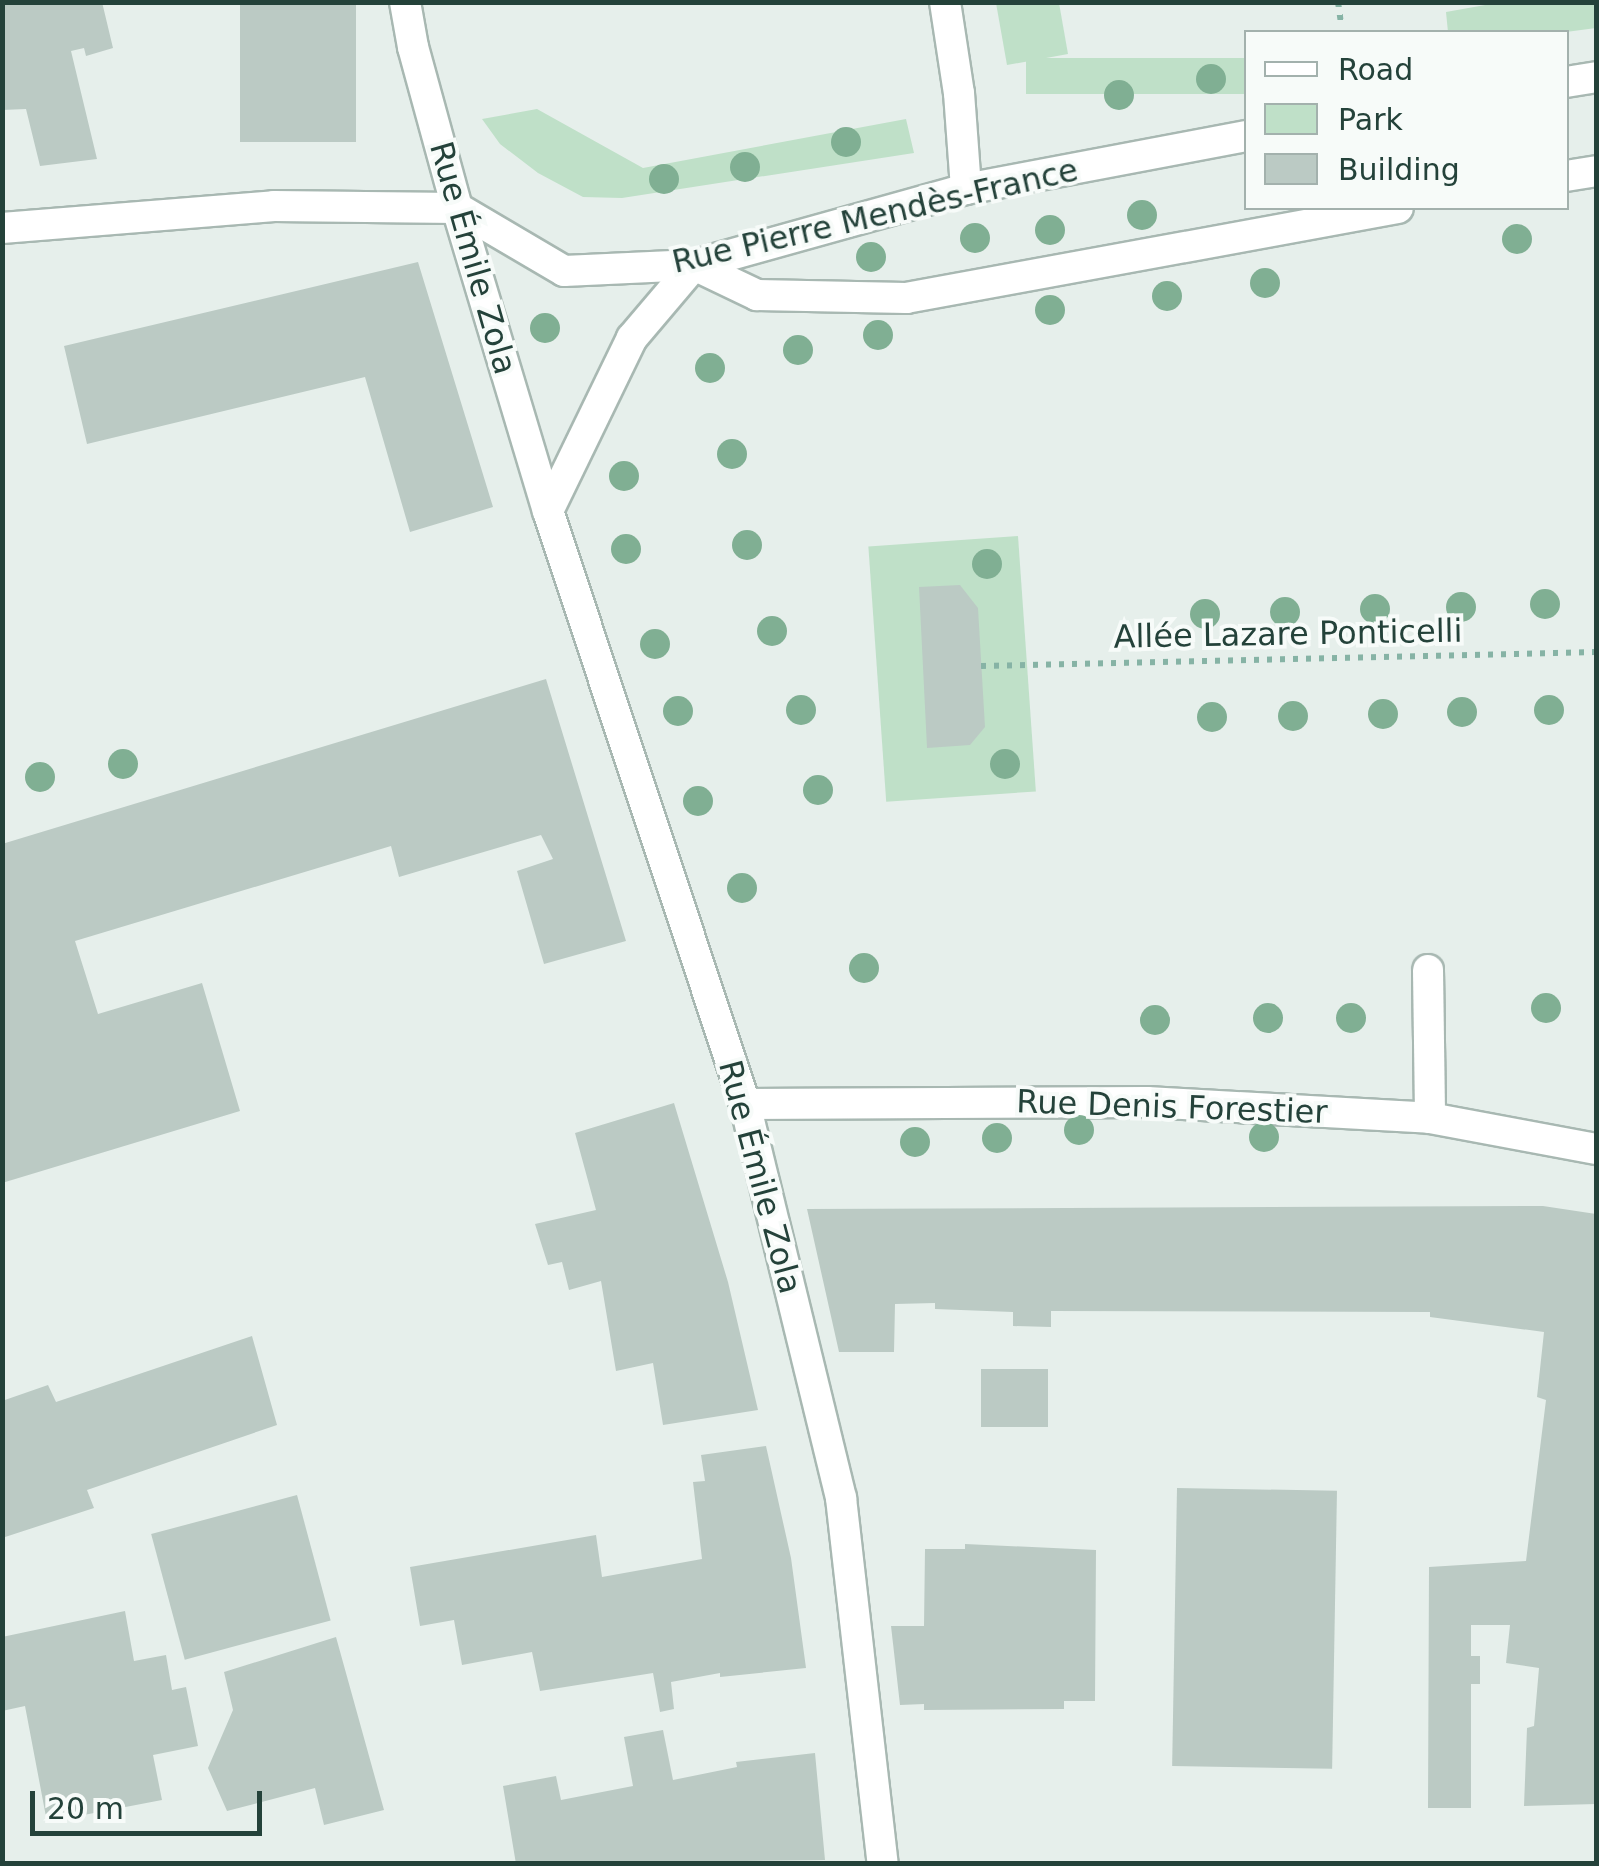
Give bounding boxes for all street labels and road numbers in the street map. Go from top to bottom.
street label: Rue Émile Zola [421,137,525,379]
street label: Rue Pierre Mendès-France [668,151,1082,281]
street label: Allée Lazare Ponticelli [1113,612,1463,656]
street label: Rue Émile Zola [710,1056,810,1298]
street label: Rue Denis Forestier [1016,1082,1328,1132]

